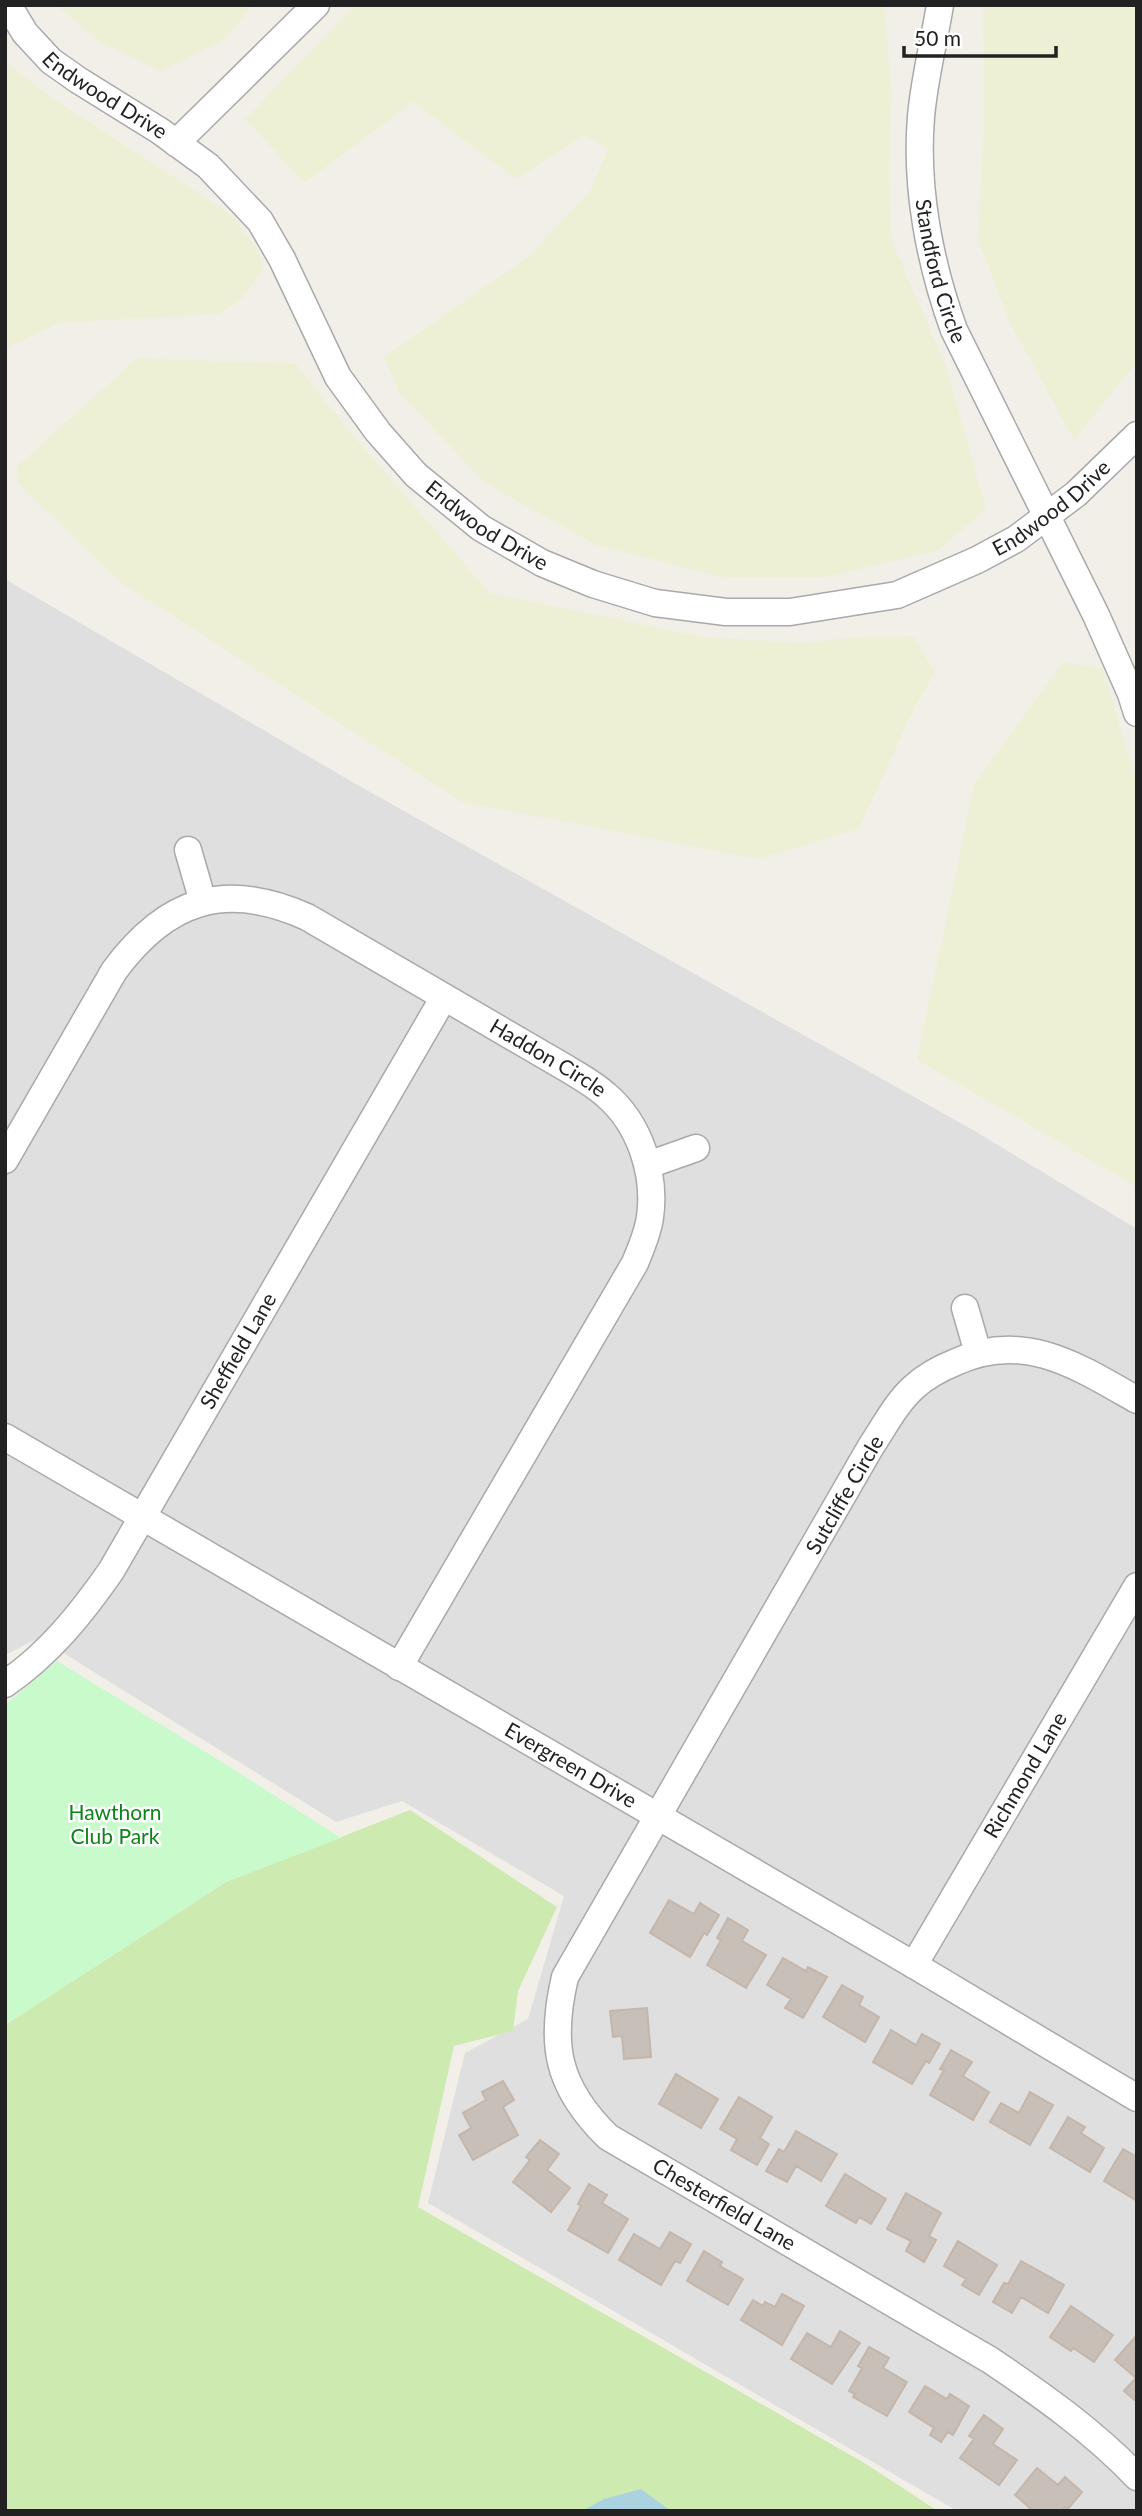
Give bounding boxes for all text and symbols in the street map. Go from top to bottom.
scale bar [904,14,1056,58]
text: 50 m [914,25,961,50]
street label: Endwood Drive [38,46,173,143]
street label: Standford Circle [912,197,972,347]
street label: Endwood Drive [988,454,1115,560]
street label: Endwood Drive [421,474,553,575]
street label: Haddon Circle [486,1013,612,1101]
street label: Sheffield Lane [194,1288,281,1413]
street label: Sutcliffe Circle [800,1430,888,1558]
street label: Richmond Lane [978,1707,1071,1842]
street label: Evergreen Drive [501,1716,642,1812]
park label: Hawthorn Club Park [68,1799,162,1848]
street label: Chesterfield Lane [649,2152,801,2255]

